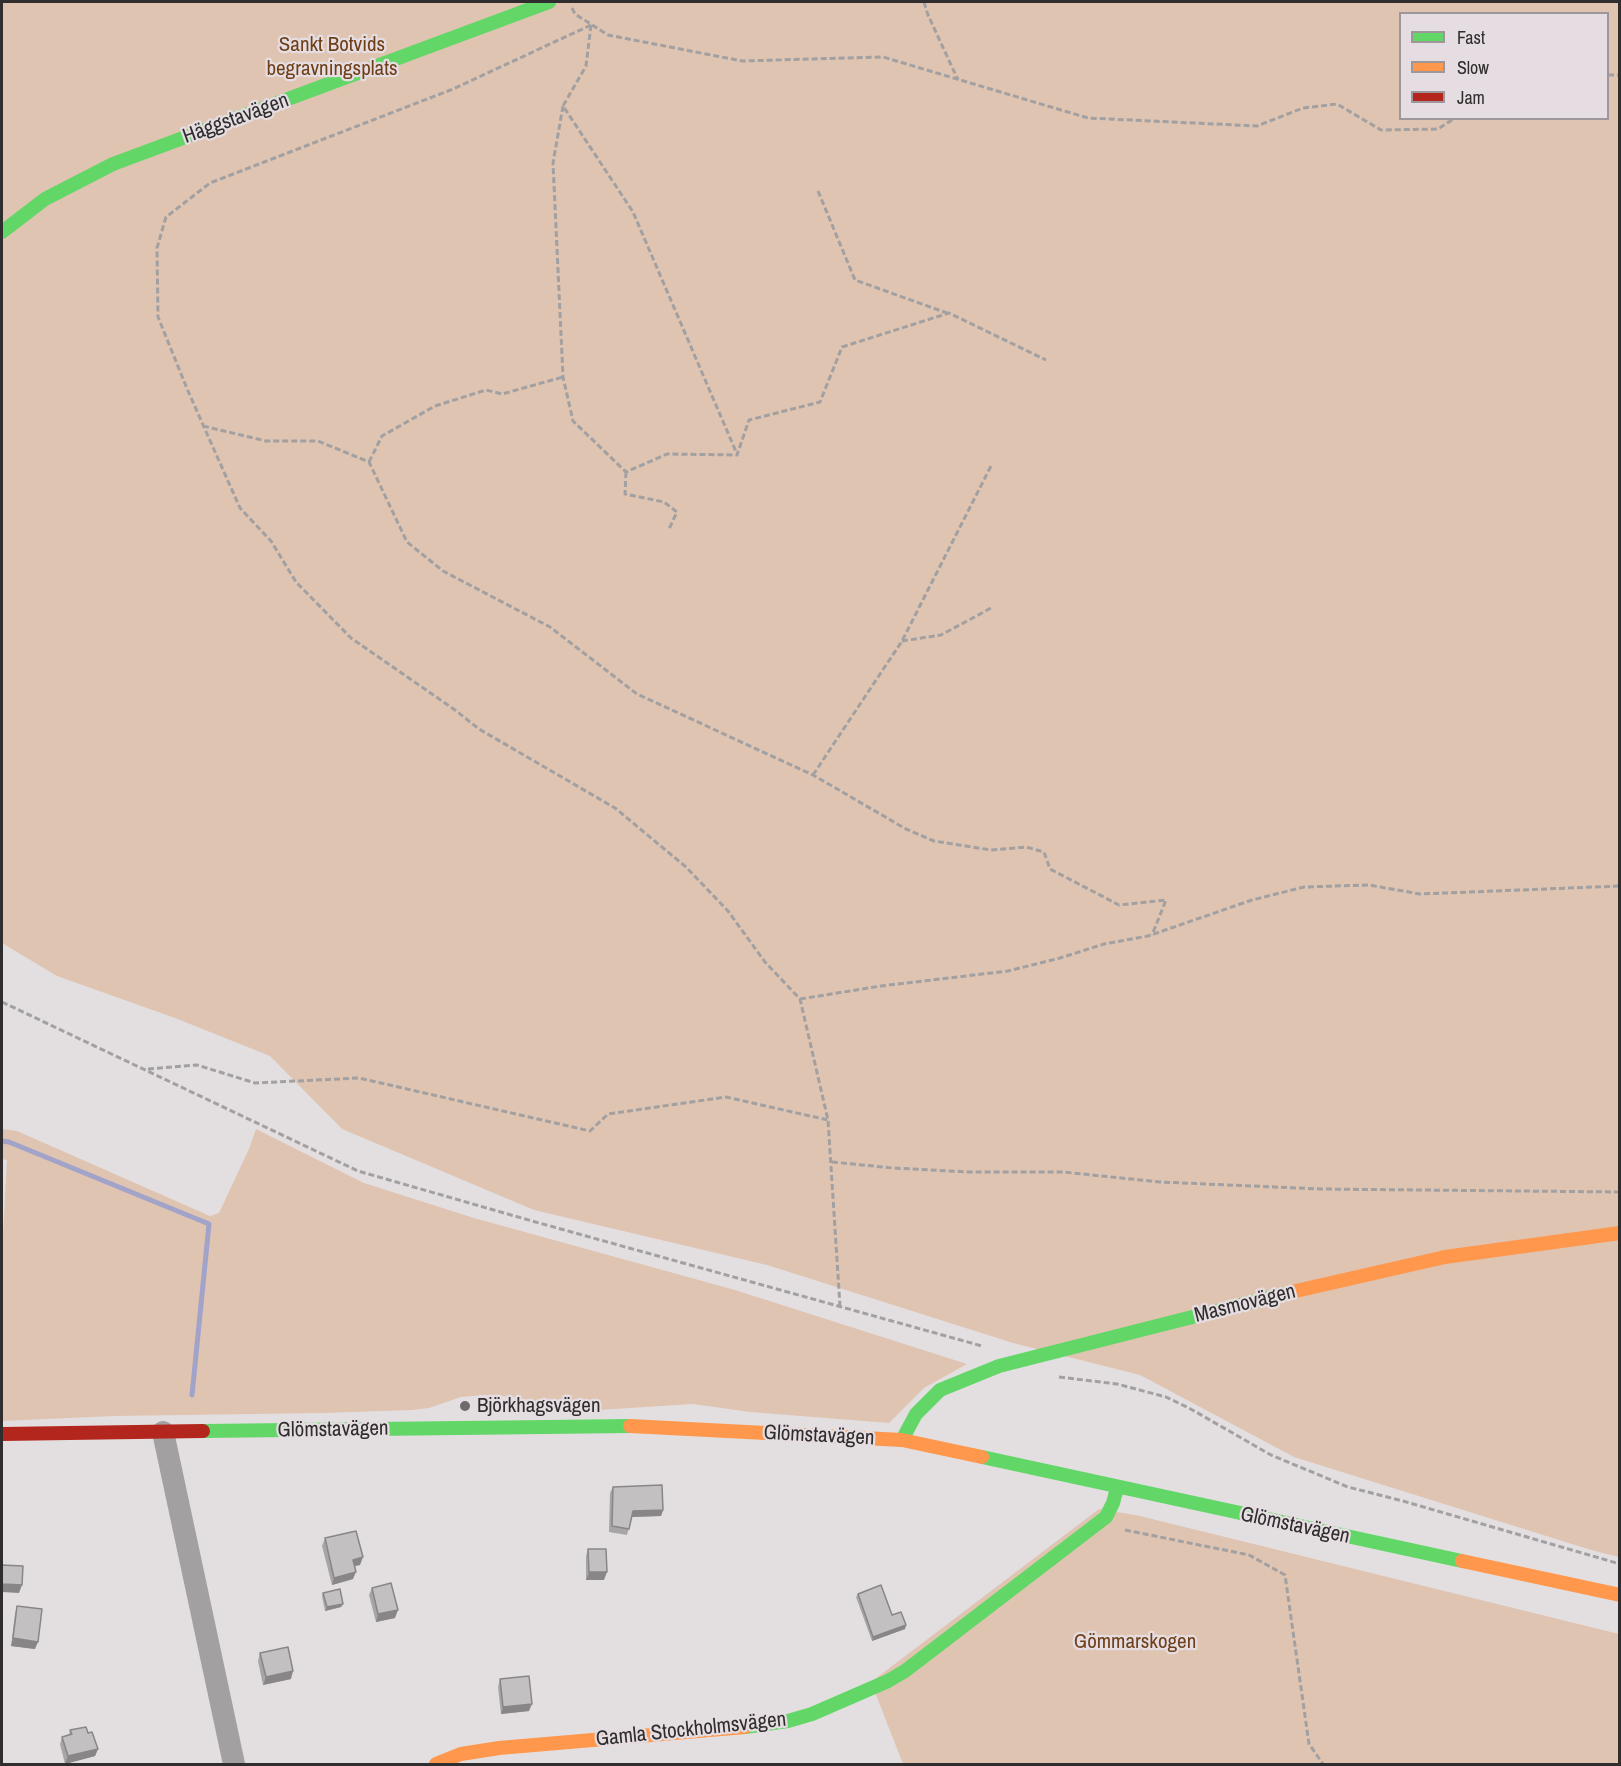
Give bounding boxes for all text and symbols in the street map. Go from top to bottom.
legend [1399,12,1609,120]
text: Fast [1457,25,1485,50]
park label: Sankt Botvids begravningsplats [266,32,398,82]
text: Slow [1457,55,1489,80]
text: Jam [1457,85,1485,110]
street label: Häggstavägen [180,88,292,150]
street label: Masmovägen [1192,1279,1298,1329]
place label: Björkhagsvägen [477,1393,600,1419]
marker: Björkhagsvägen [458,1399,472,1413]
street label: Glömstavägen [277,1416,389,1444]
street label: Glömstavägen [763,1421,875,1451]
street label: Glömstavägen [1238,1502,1352,1550]
park label: Gömmarskogen [1074,1629,1196,1655]
street label: Gamla Stockholmsvägen [594,1707,788,1753]

